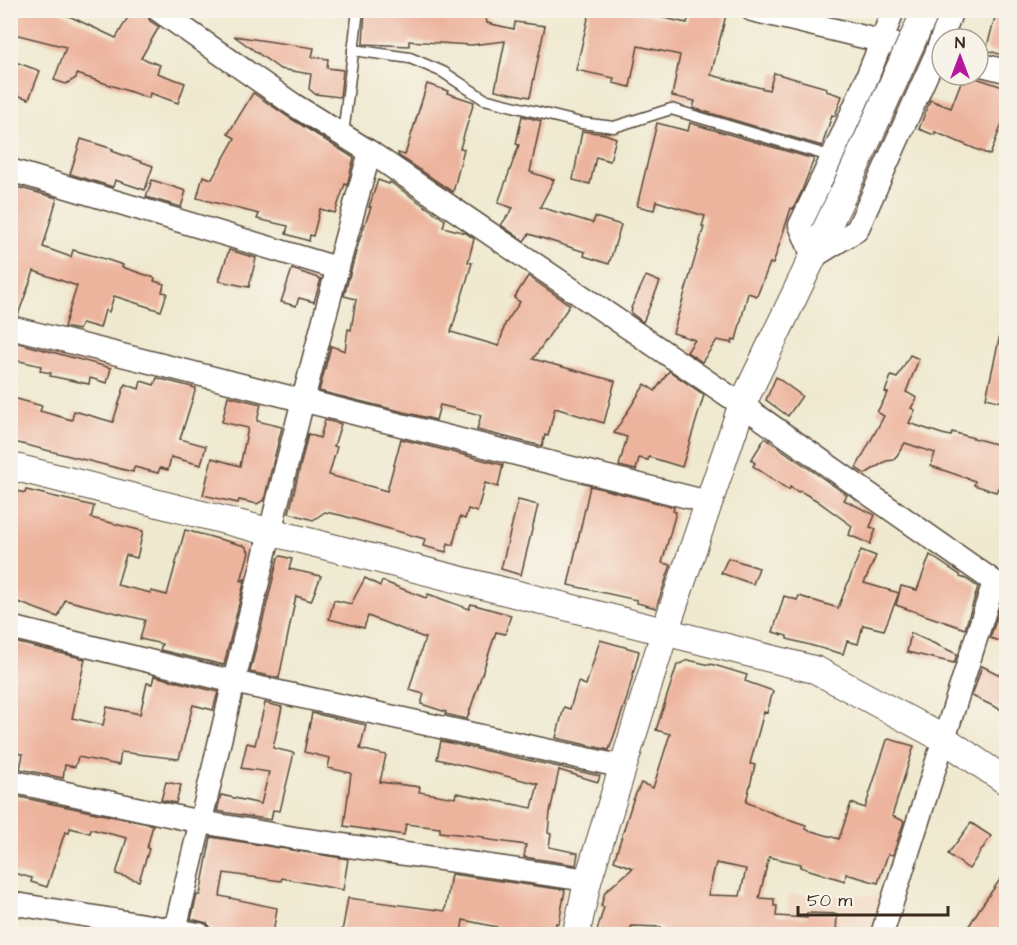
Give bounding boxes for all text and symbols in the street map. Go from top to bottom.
north arrow [930,27,990,87]
text: N [955,32,965,54]
scale bar [798,879,948,917]
text: 50 m [807,888,852,913]

